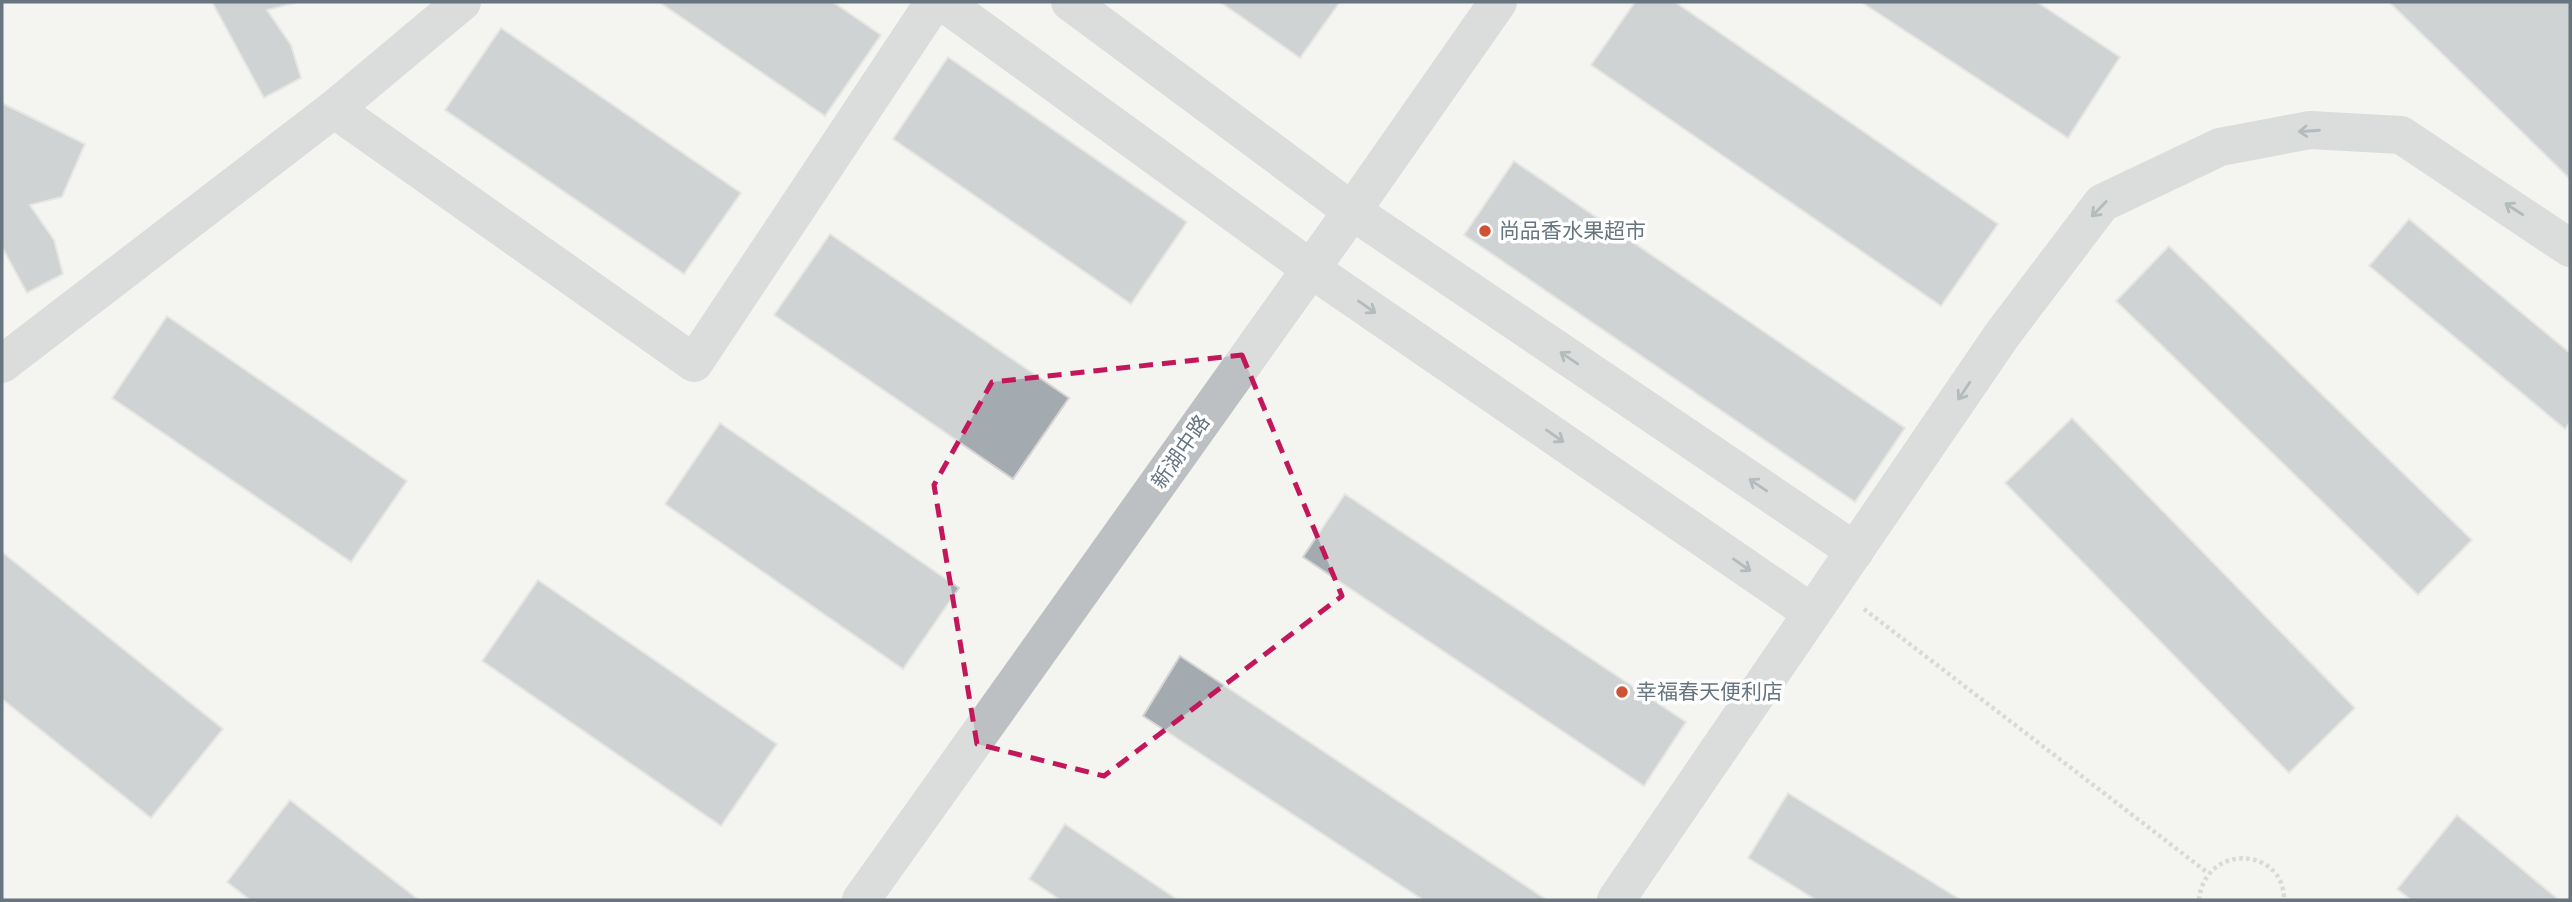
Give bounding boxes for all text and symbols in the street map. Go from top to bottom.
one-way arrow [2298,125,2321,138]
one-way arrow [2091,200,2107,218]
one-way arrow [2505,202,2525,216]
place label: 尚品香水果超市 [1499,220,1646,242]
marker: 尚品香水果超市 [1477,223,1493,239]
one-way arrow [1357,300,1376,314]
one-way arrow [1560,350,1580,364]
one-way arrow [1957,381,1971,401]
street label: 新湖中路 [1147,411,1214,492]
one-way arrow [1545,429,1564,443]
one-way arrow [1749,478,1768,492]
one-way arrow [1732,558,1751,572]
place label: 幸福春天便利店 [1636,681,1783,703]
marker: 幸福春天便利店 [1614,684,1630,700]

